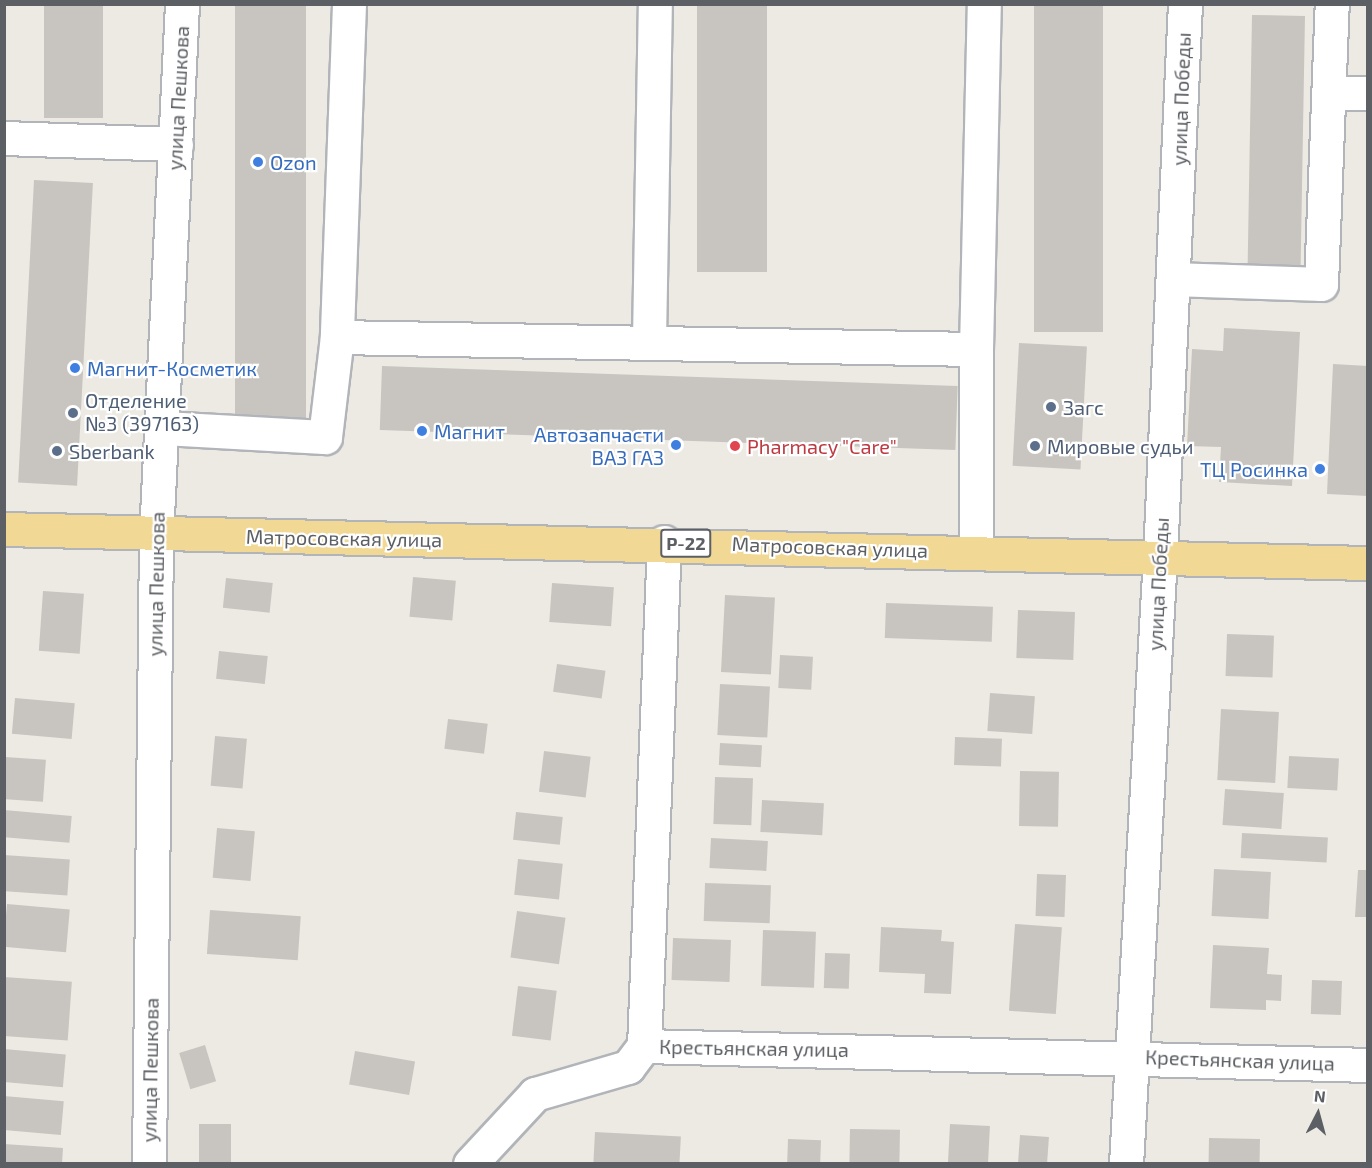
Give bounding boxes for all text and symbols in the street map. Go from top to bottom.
street label: улица Пешкова [162,25,194,171]
street label: улица Победы [1167,32,1195,166]
place label: Ozon [270,150,317,174]
marker: Ozon [251,155,265,169]
place label: Магнит-Косметик [87,356,257,380]
marker: Магнит-Косметик [68,361,82,375]
place label: Отделение №3 (397163) [85,389,199,436]
place label: Загс [1063,395,1104,419]
marker: Загс [1044,400,1058,414]
marker: Отделение №3 (397163) [66,406,80,420]
place label: Магнит [434,419,505,443]
place label: Автозапчасти ВАЗ ГАЗ [534,422,664,469]
marker: Магнит [415,424,429,438]
place label: Pharmacy "Care" [747,434,898,458]
place label: Мировые судьи [1047,434,1194,458]
marker: Автозапчасти ВАЗ ГАЗ [669,438,683,452]
place label: Sberbank [69,439,155,463]
marker: Pharmacy "Care" [728,439,742,453]
marker: Мировые судьи [1028,439,1042,453]
marker: Sberbank [50,444,64,458]
place label: ТЦ Росинка [1200,457,1308,481]
marker: ТЦ Росинка [1313,462,1327,476]
street label: улица Пешкова [143,511,169,657]
street label: улица Победы [1143,517,1173,651]
street label: Матросовская улица [246,524,442,552]
road number: Р-22 [659,528,713,558]
street label: Матросовская улица [731,532,929,562]
street label: улица Пешкова [137,997,163,1143]
street label: Крестьянская улица [659,1034,849,1062]
street label: Крестьянская улица [1145,1045,1335,1075]
north arrow [1288,1084,1348,1144]
text: N [1313,1086,1327,1106]

